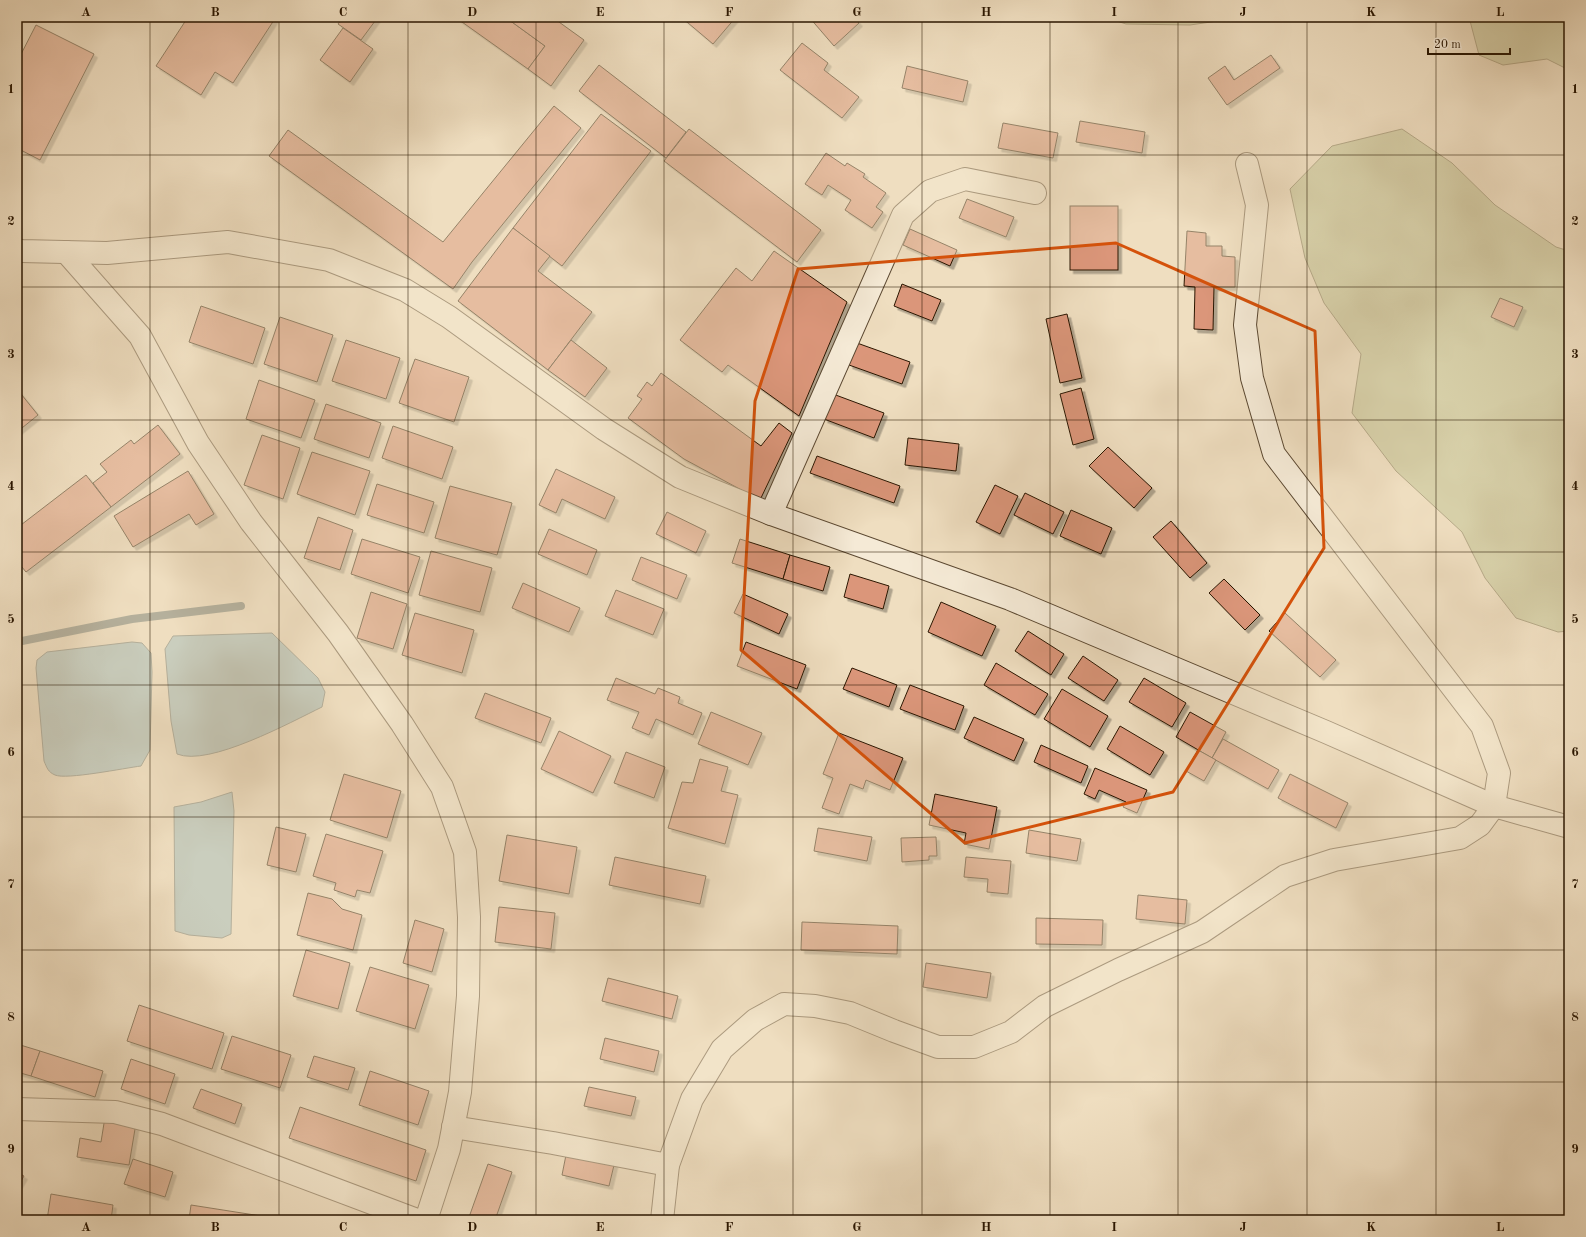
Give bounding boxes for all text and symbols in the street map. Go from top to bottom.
text: A [81,6,91,19]
text: B [210,6,220,19]
text: C [339,6,347,19]
text: D [467,6,477,19]
text: E [596,6,605,19]
text: F [725,6,734,19]
text: G [852,6,862,19]
text: H [981,6,992,19]
text: I [1111,6,1117,19]
text: J [1239,6,1247,19]
text: K [1366,6,1376,19]
text: L [1496,6,1505,19]
scale bar [1428,30,1510,56]
text: 20 m [1434,39,1461,51]
text: 1 [7,83,15,96]
text: 1 [1571,83,1579,96]
text: 2 [7,215,15,228]
text: 2 [1571,215,1579,228]
text: 3 [7,348,15,361]
text: 3 [1571,348,1579,361]
text: 4 [7,480,15,493]
text: 4 [1571,480,1579,493]
text: 5 [7,613,15,626]
text: 5 [1571,613,1579,626]
text: 6 [7,746,15,759]
text: 6 [1571,746,1579,759]
text: 7 [7,878,15,891]
text: 7 [1571,878,1579,891]
text: 8 [7,1011,15,1024]
text: 8 [1571,1011,1579,1024]
text: 9 [7,1143,15,1156]
text: 9 [1571,1143,1579,1156]
text: A [81,1221,91,1234]
text: B [210,1221,220,1234]
text: C [339,1221,347,1234]
text: D [467,1221,477,1234]
text: E [596,1221,605,1234]
text: F [725,1221,734,1234]
text: G [852,1221,862,1234]
text: H [981,1221,992,1234]
text: I [1111,1221,1117,1234]
text: J [1239,1221,1247,1234]
text: K [1366,1221,1376,1234]
text: L [1496,1221,1505,1234]

